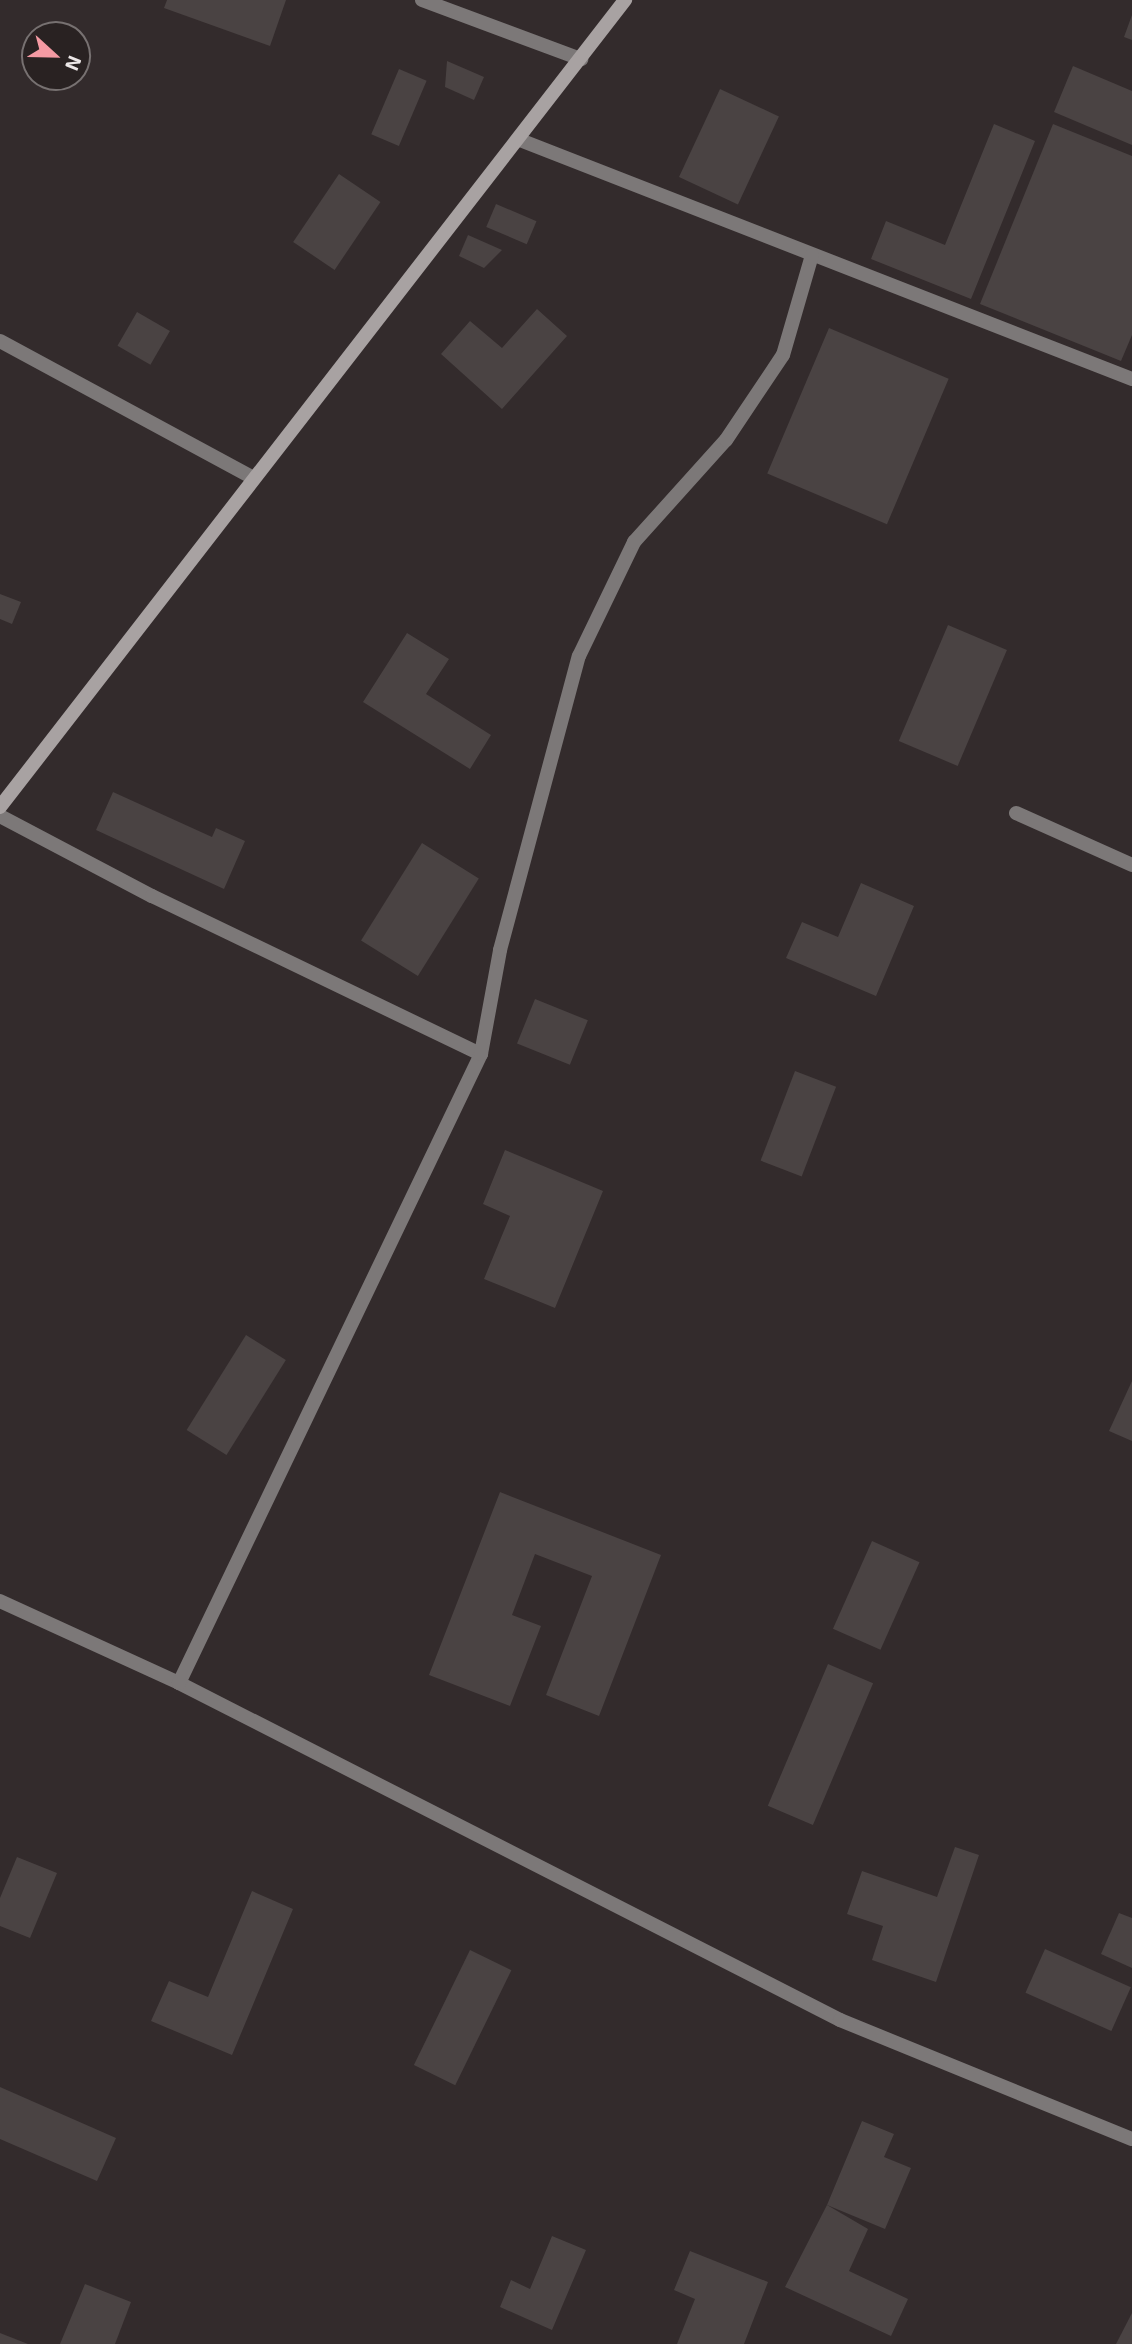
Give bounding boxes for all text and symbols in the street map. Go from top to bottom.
north arrow [21,21,91,91]
text: N [61,53,87,74]

